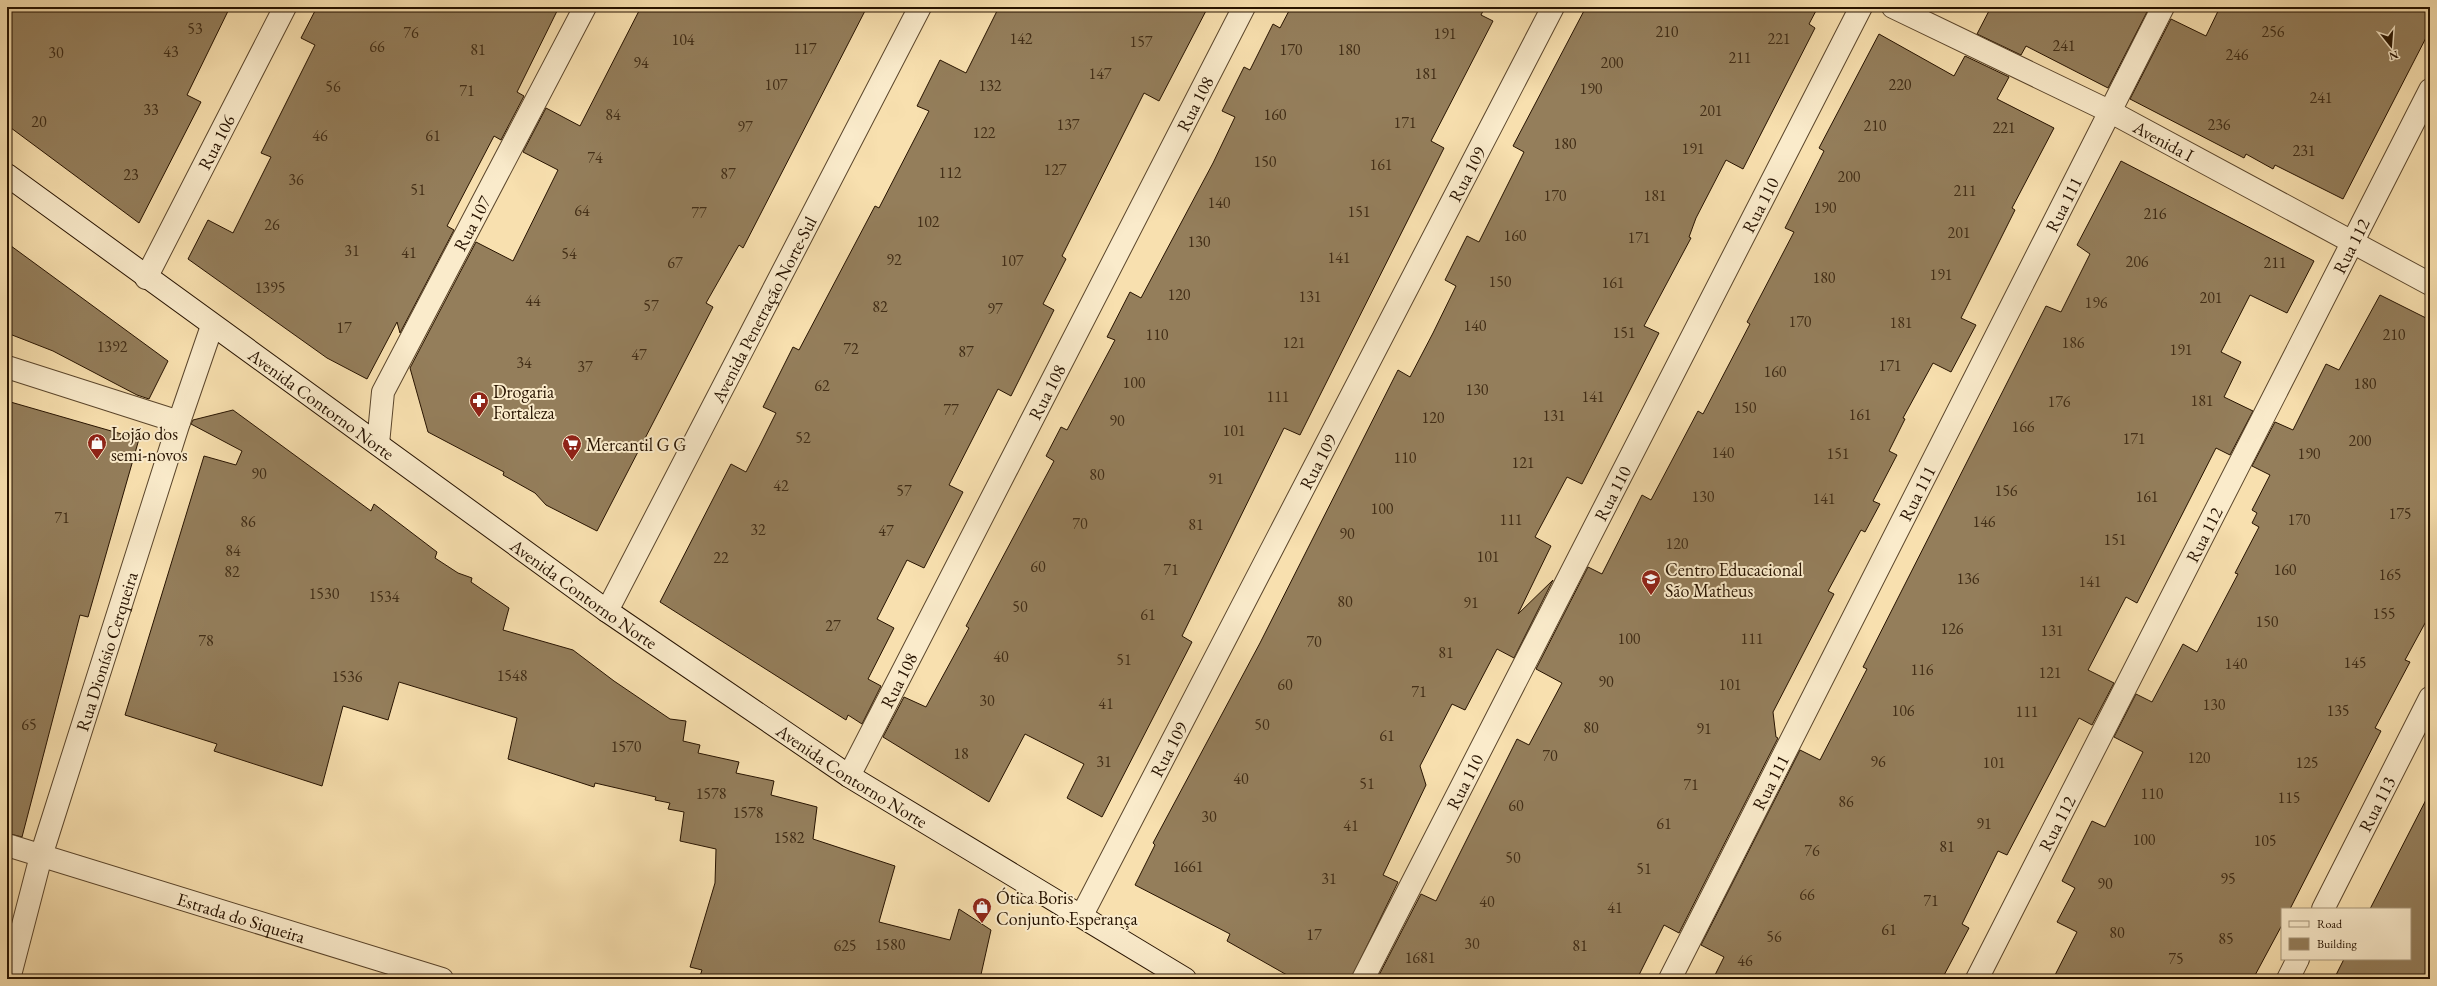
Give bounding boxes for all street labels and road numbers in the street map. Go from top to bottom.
street label: Rua 108 [1171,72,1218,135]
street label: Rua 106 [192,110,240,173]
street label: Avenida I [2129,114,2198,166]
street label: Rua 109 [1443,142,1490,205]
street label: Rua 111 [2039,172,2087,236]
street label: Rua 110 [1736,173,1784,236]
street label: Rua 107 [448,191,496,255]
street label: Avenida Penetração Norte-Sul [705,212,821,407]
street label: Rua 112 [2327,214,2374,277]
street label: Avenida Contorno Norte [243,342,399,464]
street label: Rua 108 [1023,360,1070,423]
street label: Rua 109 [1293,430,1341,493]
street label: Rua 110 [1588,461,1636,525]
street label: Rua 111 [1893,461,1940,524]
street label: Rua 112 [2180,503,2227,566]
street label: Avenida Contorno Norte [505,533,662,654]
street label: Rua Dionísio Cerqueira [70,568,143,734]
street label: Rua 108 [875,648,922,711]
street label: Rua 109 [1144,717,1192,781]
street label: Avenida Contorno Norte [771,718,932,832]
street label: Rua 110 [1441,750,1488,813]
street label: Rua 111 [1746,750,1794,813]
street label: Rua 113 [2353,772,2400,835]
street label: Rua 112 [2033,791,2080,855]
street label: Estrada do Siqueira [174,887,309,948]

